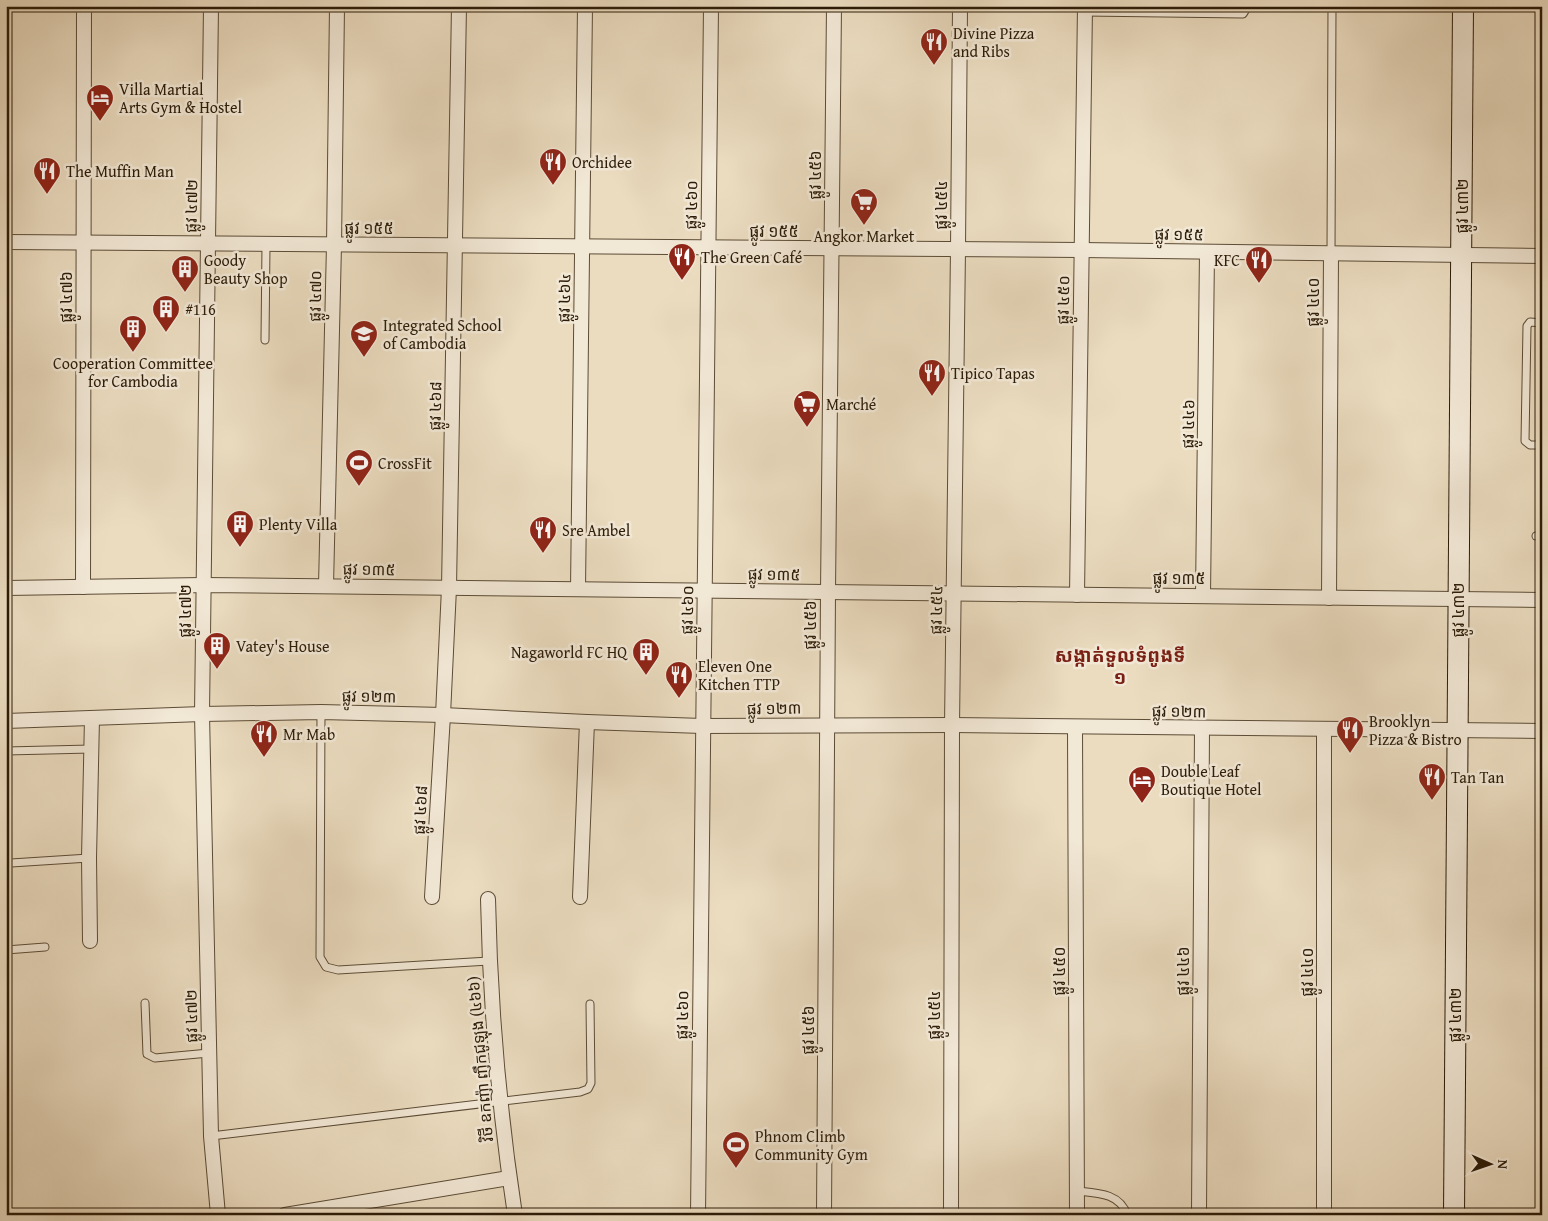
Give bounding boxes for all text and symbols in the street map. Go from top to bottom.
place label: Divine Pizza and Ribs [953,21,1035,63]
restaurant icon: Divine Pizza and Ribs [919,27,949,66]
place label: Villa Martial Arts Gym & Hostel [119,77,242,119]
hotel icon: Villa Martial Arts Gym & Hostel [85,83,115,122]
restaurant icon: Orchidee [538,147,568,186]
place label: Orchidee [572,150,632,174]
street label: ផ្លូវ ៤៥៦ [803,150,830,200]
restaurant icon: The Muffin Man [32,156,62,195]
place label: The Muffin Man [66,159,174,183]
street label: ផ្លូវ ៤៧២ [179,179,206,233]
street label: ផ្លូវ ៤៣២ [1450,179,1477,233]
street label: ផ្លូវ ៤៦០ [679,180,706,230]
street label: ផ្លូវ ៤៥៤ [929,180,956,230]
supermarket icon: Angkor Market [849,187,879,226]
street label: ផ្លូវ ១៥៥ [344,216,394,243]
street label: ផ្លូវ ១៥៥ [749,219,799,246]
street label: ផ្លូវ ១៥៥ [1154,222,1204,249]
place label: Angkor Market [814,224,915,248]
restaurant icon: The Green Café [667,242,697,281]
place label: The Green Café [701,245,802,269]
restaurant icon: KFC [1244,245,1274,284]
place label: Goody Beauty Shop [204,248,288,290]
place label: KFC [1214,248,1240,272]
building icon: Goody Beauty Shop [170,254,200,293]
street label: ផ្លូវ ៤៧០ [303,270,330,322]
street label: ផ្លូវ ៤៧៦ [54,271,81,323]
street label: ផ្លូវ ៤៦៤ [552,273,579,323]
street label: ផ្លូវ ៤៥០ [1051,275,1078,325]
street label: ផ្លូវ ៤៤០ [1301,277,1328,327]
building icon: #116 [151,294,181,333]
place label: #116 [185,297,216,321]
place label: Integrated School of Cambodia [383,313,502,355]
building icon: Cooperation Committee for Cambodia [118,314,148,353]
school or university icon: Integrated School of Cambodia [349,319,379,358]
place label: Cooperation Committee for Cambodia [53,351,213,393]
restaurant icon: Tipico Tapas [917,358,947,397]
place label: Tipico Tapas [951,361,1035,385]
street label: ផ្លូវ ៤៦៨ [423,381,450,431]
supermarket icon: Marché [792,389,822,428]
place label: Marché [826,392,876,416]
street label: ផ្លូវ ៤៤៦ [1176,399,1203,449]
sports icon: CrossFit [344,448,374,487]
place label: CrossFit [378,451,432,475]
building icon: Plenty Villa [225,509,255,548]
place label: Plenty Villa [259,512,338,536]
restaurant icon: Sre Ambel [528,515,558,554]
place label: Sre Ambel [562,518,631,542]
street label: ផ្លូវ ១៣៥ [342,557,396,584]
street label: ផ្លូវ ១៣៥ [747,562,801,589]
street label: ផ្លូវ ១៣៥ [1153,566,1206,593]
street label: ផ្លូវ ៤៣២ [1446,583,1473,637]
street label: ផ្លូវ ៤៧២ [173,584,200,638]
street label: ផ្លូវ ៤៦០ [675,585,702,635]
street label: ផ្លូវ ៤៥៤ [924,585,951,635]
street label: ផ្លូវ ៤៥៦ [798,600,825,650]
building icon: Vatey's House [202,631,232,670]
place label: Vatey's House [236,634,330,658]
building icon: Nagaworld FC HQ [631,637,661,676]
place label: Nagaworld FC HQ [511,640,628,664]
district label: សង្កាត់ទួលទំពូងទី ១ [1055,641,1185,691]
place label: Eleven One Kitchen TTP [698,654,780,696]
restaurant icon: Eleven One Kitchen TTP [664,660,694,699]
street label: ផ្លូវ ១២៣ [341,684,397,711]
street label: ផ្លូវ ១២៣ [746,696,802,723]
street label: ផ្លូវ ១២៣ [1151,699,1207,726]
place label: Brooklyn Pizza & Bistro [1369,709,1462,751]
restaurant icon: Brooklyn Pizza & Bistro [1335,715,1365,754]
restaurant icon: Mr Mab [249,719,279,758]
place label: Mr Mab [283,722,335,746]
place label: Double Leaf Boutique Hotel [1161,759,1262,801]
restaurant icon: Tan Tan [1417,762,1447,801]
hotel icon: Double Leaf Boutique Hotel [1127,765,1157,804]
place label: Tan Tan [1451,765,1504,789]
street label: ផ្លូវ ៤៦៨ [407,785,436,835]
street label: ផ្លូវ ៤៥០ [1047,946,1074,996]
street label: ផ្លូវ ៤៤៦ [1171,946,1198,996]
street label: ផ្លូវ ៤៤០ [1295,947,1322,997]
street label: វិថី ឧកញ៉ា ញឹកជូឡុង (៤៦៦) [461,975,502,1144]
street label: ផ្លូវ ៤៣២ [1443,988,1470,1042]
street label: ផ្លូវ ៤៧២ [179,989,206,1043]
street label: ផ្លូវ ៤៦០ [670,990,697,1040]
street label: ផ្លូវ ៤៥៤ [922,990,949,1040]
street label: ផ្លូវ ៤៥៦ [796,1005,823,1055]
place label: Phnom Climb Community Gym [755,1124,868,1166]
sports icon: Phnom Climb Community Gym [721,1130,751,1169]
north arrow [1466,1138,1516,1188]
text: N [1493,1159,1513,1170]

